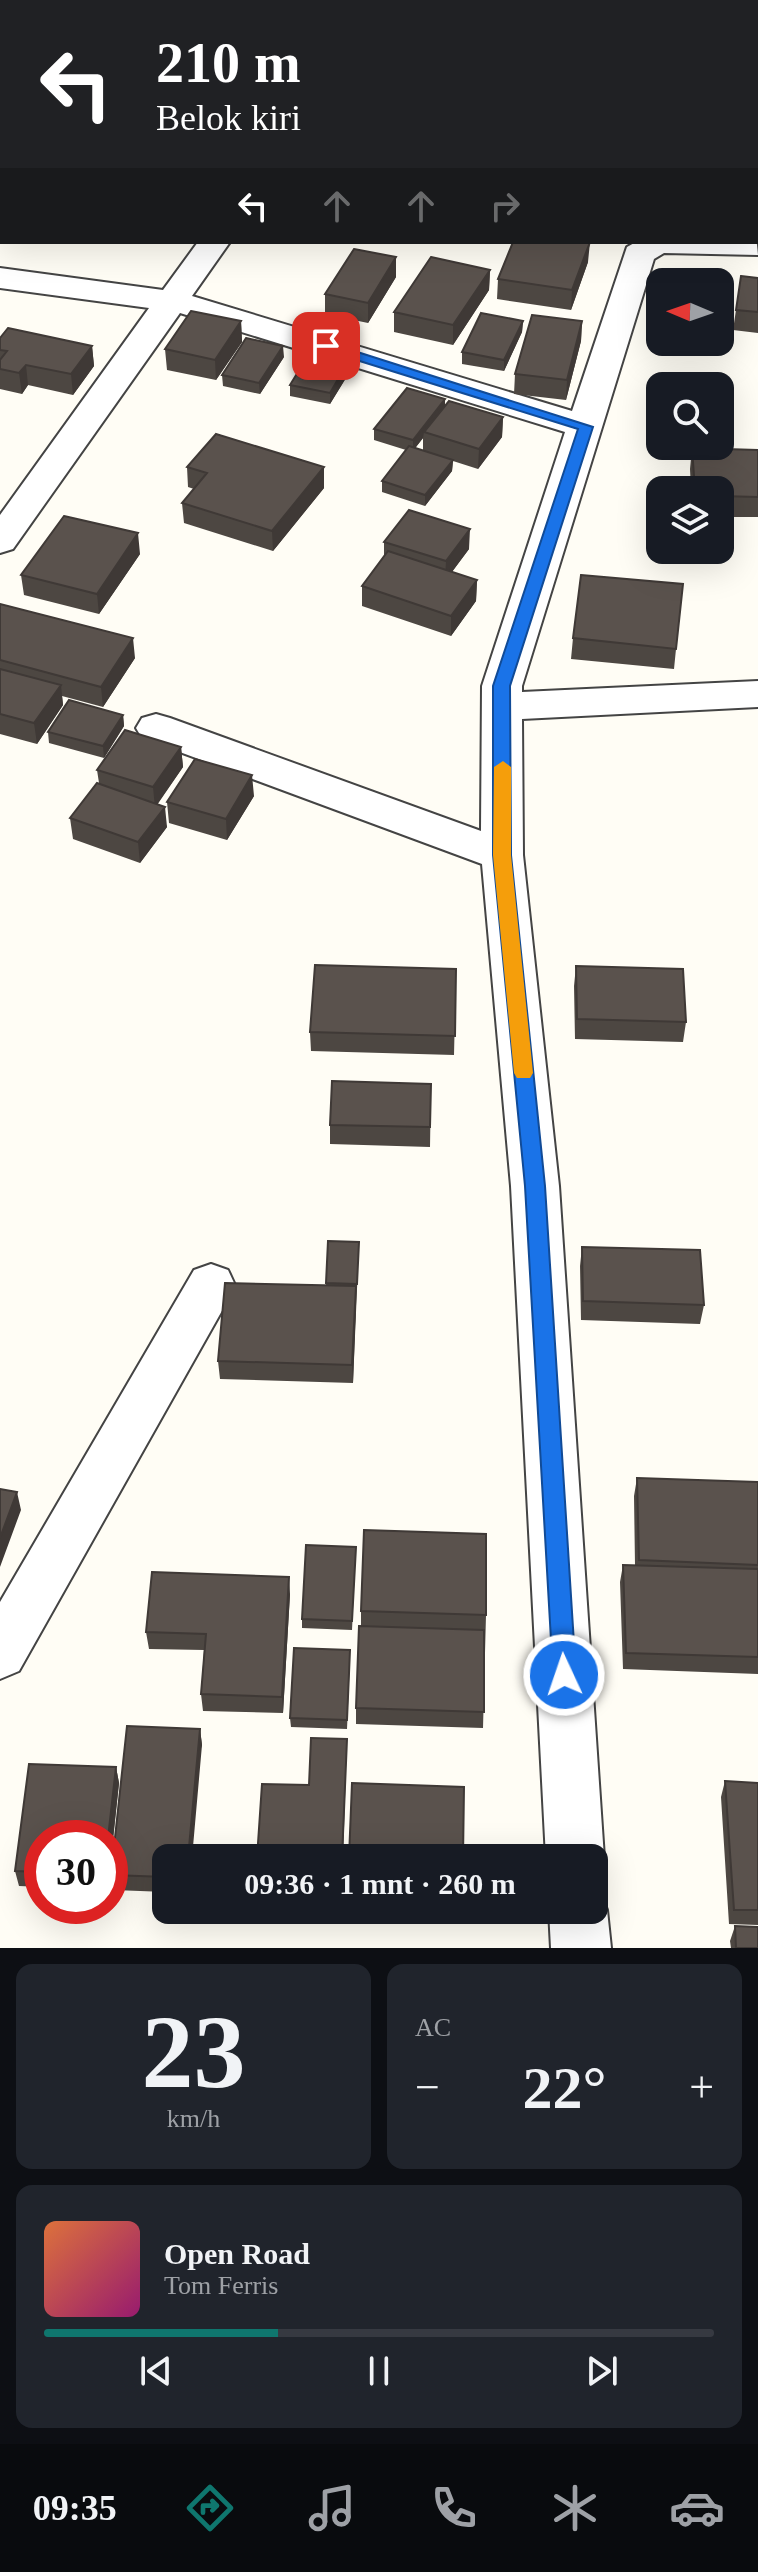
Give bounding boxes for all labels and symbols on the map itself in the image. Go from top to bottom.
north arrow [646,268,734,356]
pin [292,312,360,380]
position arrow [522,1633,606,1717]
speed limit sign: 30 [24,1820,128,1924]

